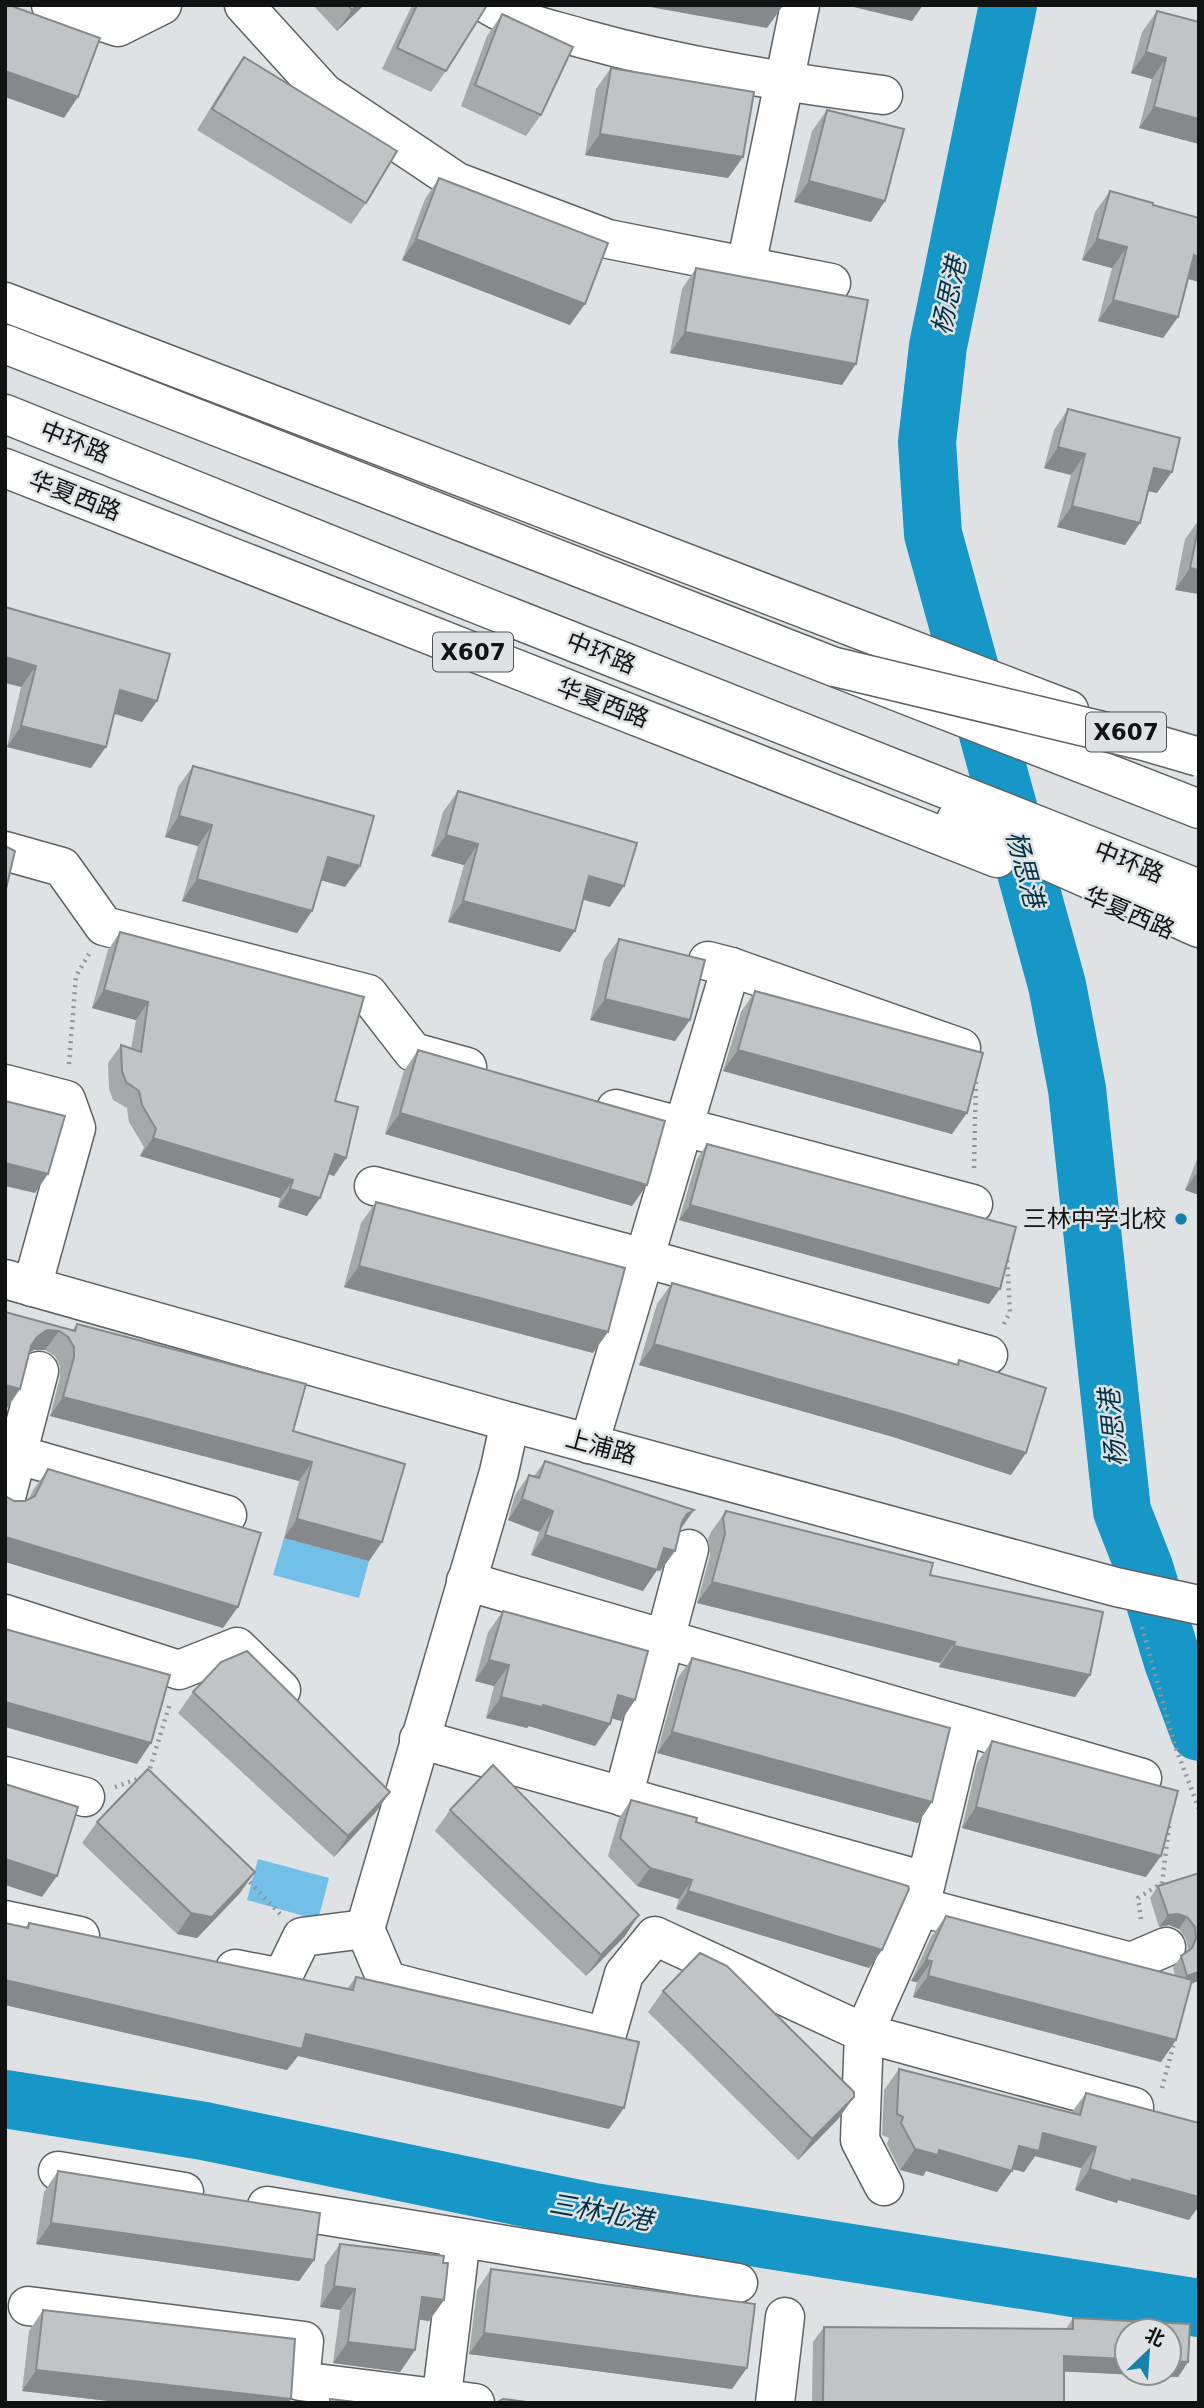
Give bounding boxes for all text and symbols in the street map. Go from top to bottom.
water label: 杨思港 [926,251,973,337]
street label: 中环路 [36,416,114,468]
street label: 华夏西路 [25,466,125,526]
street label: 中环路 [562,627,640,679]
road number: X607 [433,632,513,672]
street label: 华夏西路 [553,673,653,733]
road number: X607 [1086,712,1166,752]
water label: 杨思港 [1000,827,1051,914]
street label: 中环路 [1090,836,1168,888]
street label: 华夏西路 [1079,881,1179,945]
place label: 三林中学北校 [1023,1205,1167,1233]
marker: 三林中学北校 [1173,1211,1189,1227]
water label: 杨思港 [1094,1384,1132,1468]
street label: 上浦路 [563,1424,639,1470]
water label: 三林北港 [547,2188,659,2236]
north arrow [1113,2317,1183,2387]
text: 北 [1142,2323,1168,2351]

